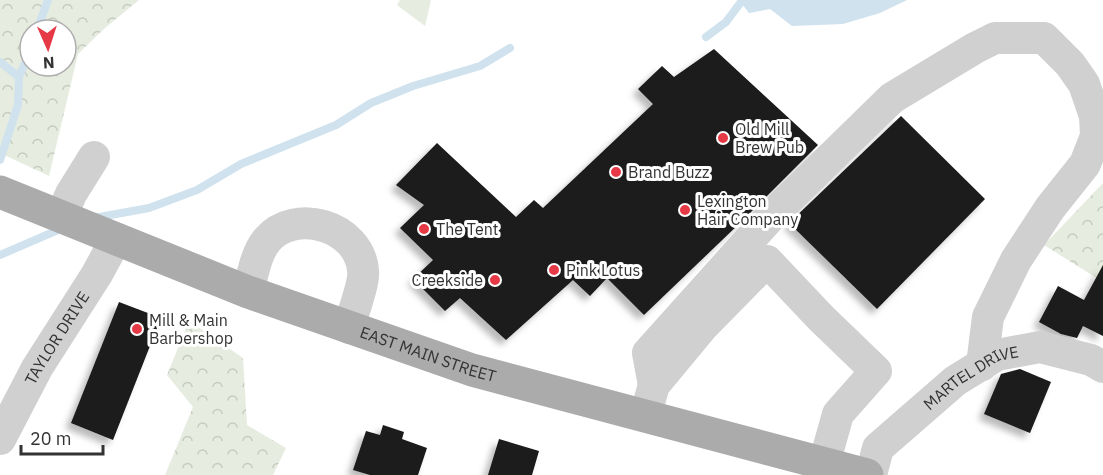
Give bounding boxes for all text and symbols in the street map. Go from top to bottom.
north arrow [18,18,78,78]
text: N [42,53,55,73]
place label: Old Mill Brew Pub [735,119,804,157]
marker: Old Mill Brew Pub [716,131,730,145]
place label: Brand Buzz [628,162,709,182]
marker: Brand Buzz [609,165,623,179]
place label: Lexington Hair Company [697,191,798,229]
marker: Lexington Hair Company [678,203,692,217]
place label: The Tent [436,219,498,239]
marker: The Tent [417,222,431,236]
place label: Pink Lotus [566,260,640,280]
marker: Pink Lotus [547,263,561,277]
place label: Creekside [412,270,483,290]
marker: Creekside [488,273,502,287]
street label: TAYLOR DRIVE [20,287,93,388]
place label: Mill & Main Barbershop [149,310,233,348]
marker: Mill & Main Barbershop [130,322,144,336]
street label: EAST MAIN STREET [357,322,498,386]
street label: MARTEL DRIVE [919,341,1020,414]
scale bar [21,418,104,456]
text: 20 m [30,427,72,450]

